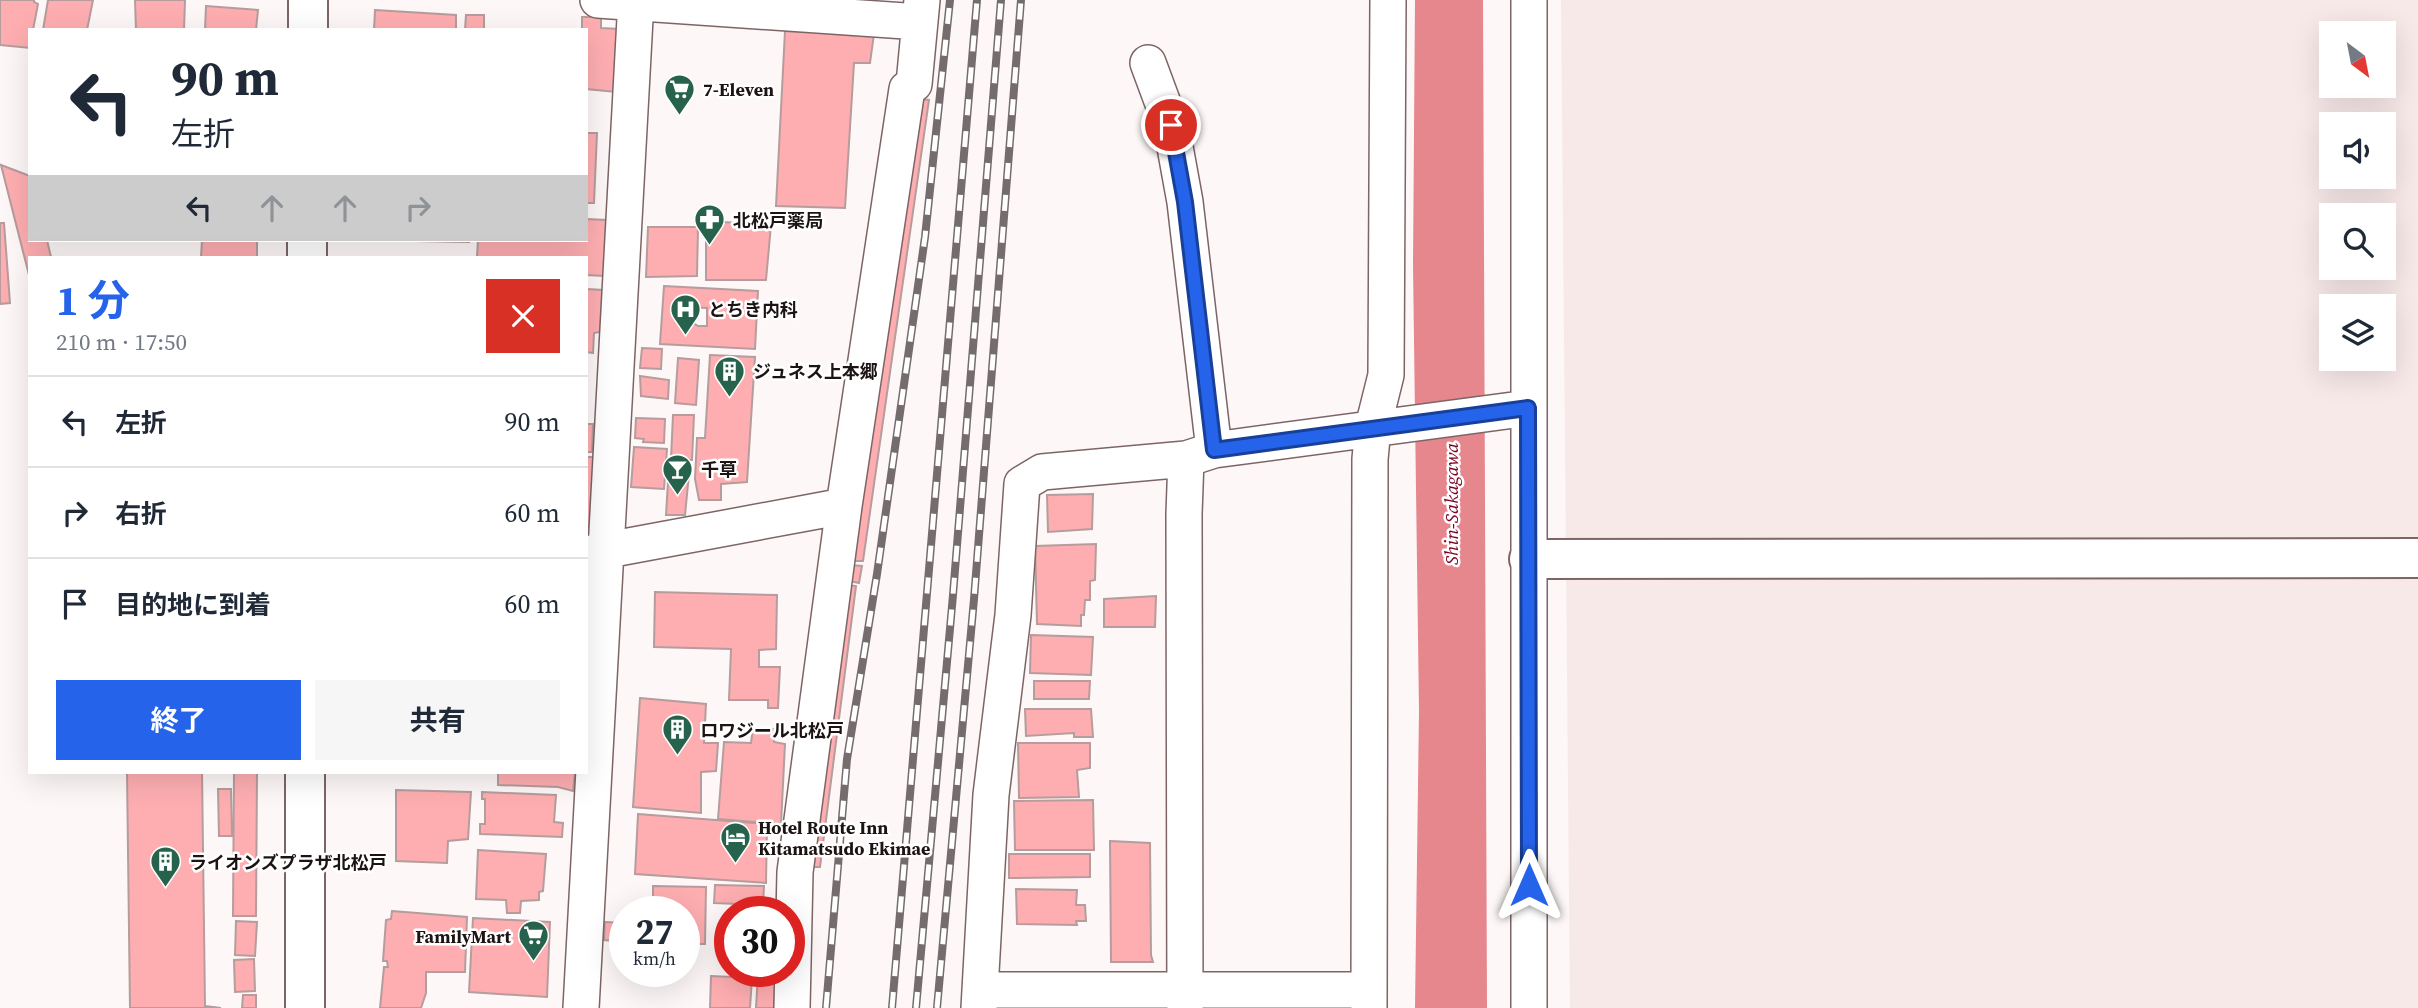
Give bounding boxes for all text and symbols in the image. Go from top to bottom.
north arrow [2319,21,2396,98]
map controls [2319,21,2396,371]
text: 90 m [171,44,279,111]
icon: left [56,56,147,147]
supermarket icon: 7-Eleven [663,72,697,116]
place label: 7-Eleven [703,77,774,102]
pin [1141,95,1201,155]
icon: arrive [1152,106,1190,144]
text: 左折 [171,112,235,156]
button: sound [2319,112,2396,189]
icon: left [180,189,218,227]
icon: ahead [253,189,291,227]
icon: ahead [326,189,364,227]
icon: right [399,189,437,227]
pharmacy icon: 北松戸薬局 [693,203,727,247]
button: search [2319,203,2396,280]
place label: 北松戸薬局 [733,208,823,233]
text: 1 分 [56,271,130,329]
button: close [486,279,560,353]
hospital icon: とちき内科 [668,292,702,336]
button: layers [2319,294,2396,371]
place label: とちき内科 [708,297,798,322]
text: 210 m · 17:50 [56,326,187,358]
building icon: ジュネス上本郷 [713,354,747,398]
place label: ジュネス上本郷 [753,359,878,384]
icon: left [56,403,94,441]
text: 90 m [505,404,560,440]
text: 左折 [115,405,167,441]
water label: Shin-Sakagawa [1438,443,1464,565]
bar icon: 千草 [661,452,695,496]
place label: 千草 [701,457,737,482]
icon: right [56,494,94,532]
text: 60 m [505,495,560,531]
text: 右折 [115,496,167,532]
icon: arrive [56,585,94,623]
text: 60 m [505,586,560,622]
text: 目的地に到着 [115,587,271,623]
button: 終了 [56,680,301,760]
button: 共有 [315,680,560,760]
building icon: ロワジール北松戸 [660,713,694,757]
place label: ロワジール北松戸 [700,718,844,743]
place label: Hotel Route Inn Kitamatsudo Ekimae [758,815,930,861]
hotel icon: Hotel Route Inn Kitamatsudo Ekimae [718,820,752,864]
building icon: ライオンズプラザ北松戸 [149,845,183,889]
position arrow [1492,848,1566,922]
place label: ライオンズプラザ北松戸 [189,850,387,875]
speed limit sign: 30 [714,896,805,987]
text: 27 [636,908,673,956]
supermarket icon: FamilyMart [517,919,551,963]
place label: FamilyMart [415,924,512,949]
text: km/h [633,946,676,971]

